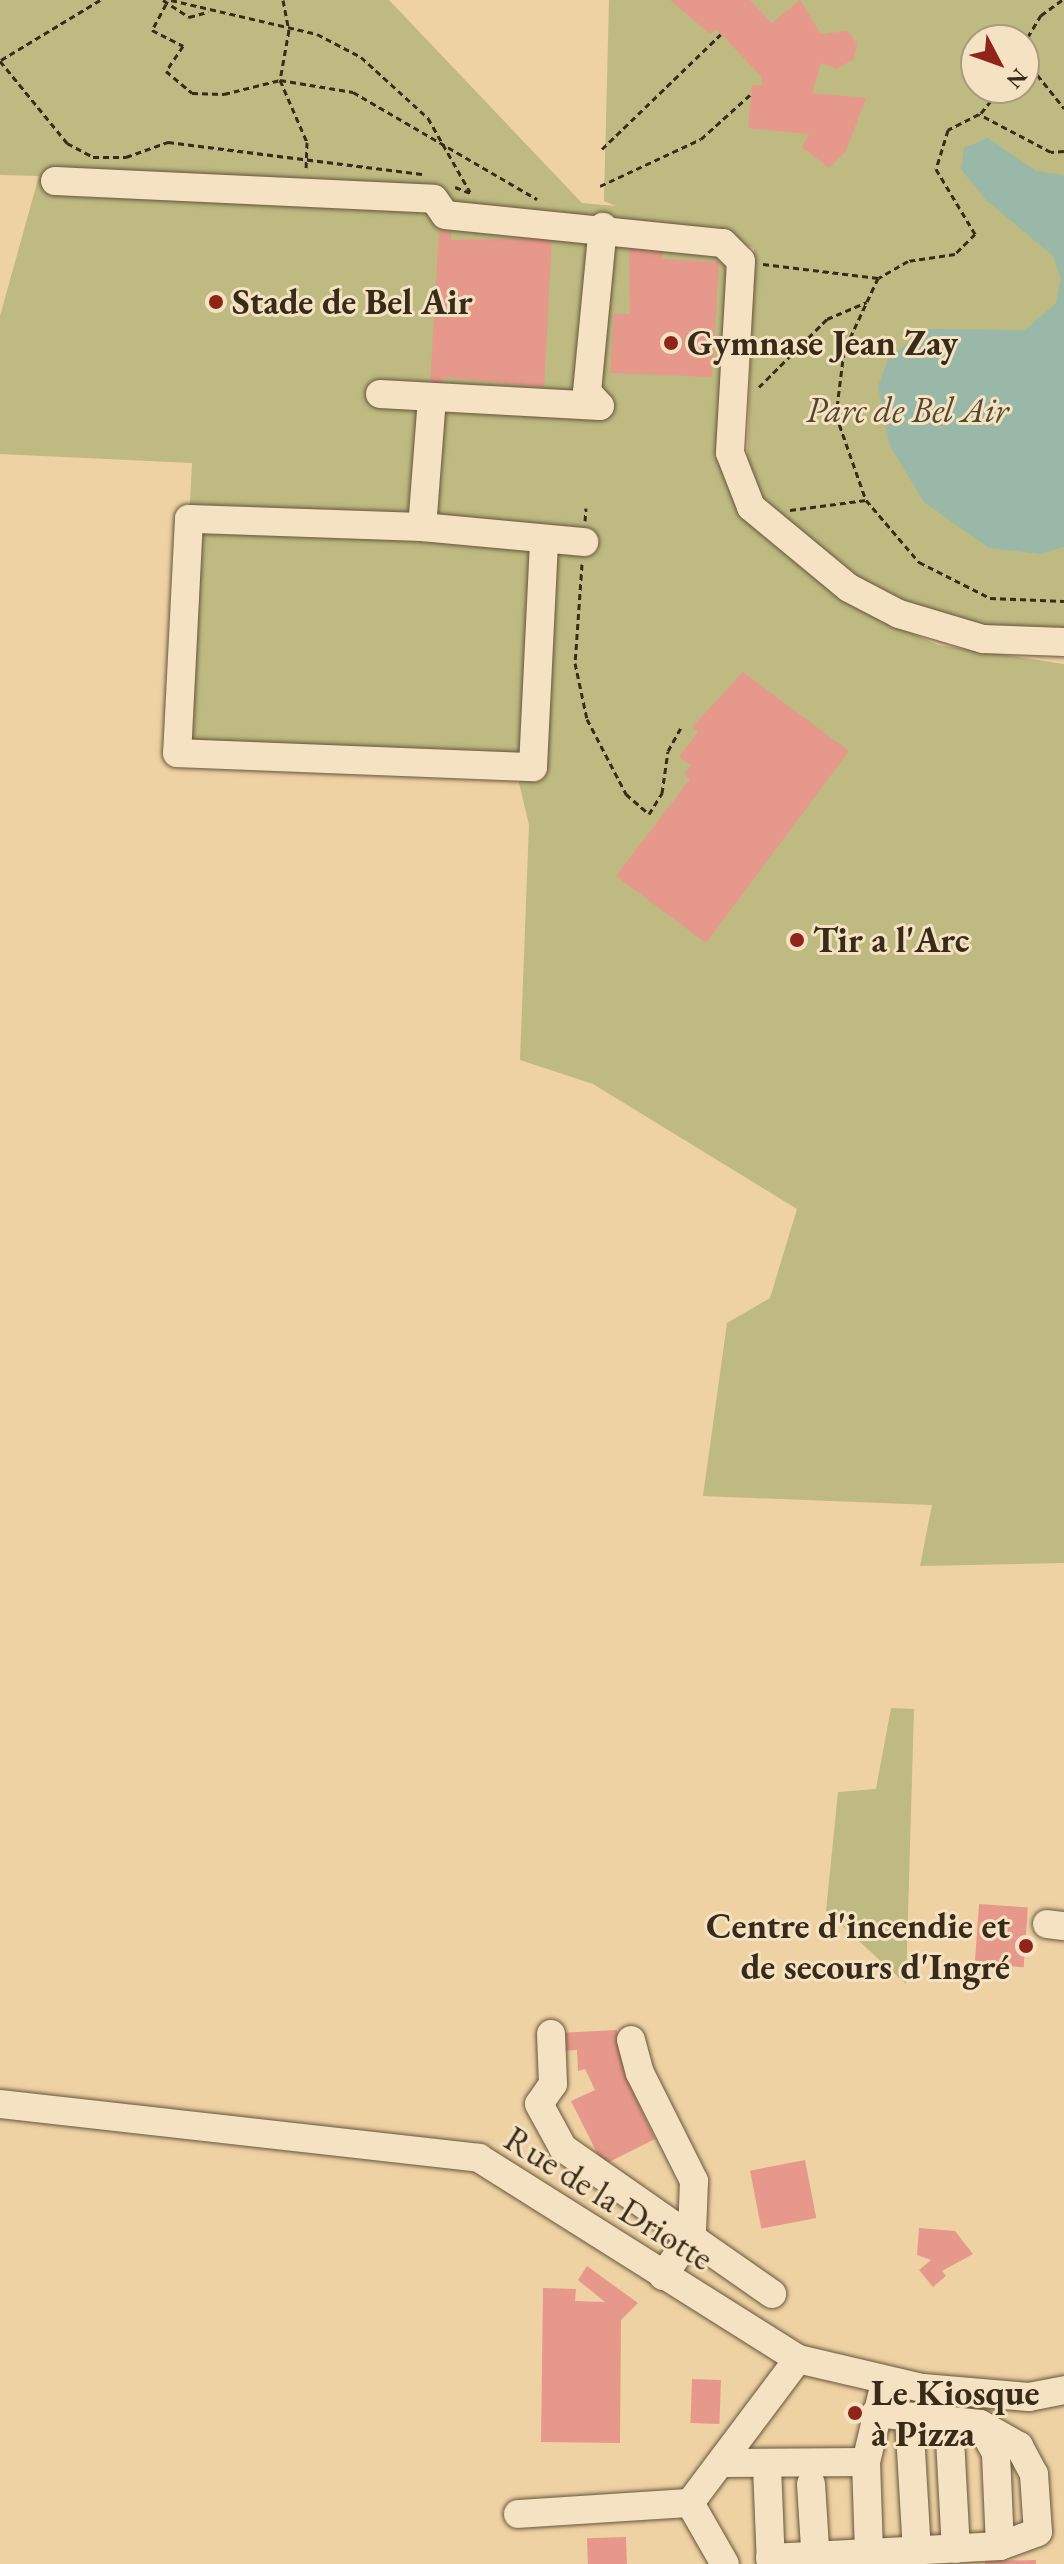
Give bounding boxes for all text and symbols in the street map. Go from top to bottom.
north arrow [960,24,1040,104]
text: N [1000,63,1034,95]
place label: Stade de Bel Air [232,280,473,324]
marker: Stade de Bel Air [207,293,225,311]
place label: Gymnase Jean Zay [687,321,958,365]
marker: Gymnase Jean Zay [662,334,680,352]
park label: Parc de Bel Air [806,388,1008,432]
place label: Tir a l'Arc [813,918,970,962]
marker: Tir a l'Arc [788,931,806,949]
place label: Centre d'incendie et de secours d'Ingré [706,1903,1010,1988]
marker: Centre d'incendie et de secours d'Ingré [1017,1937,1035,1955]
street label: Rue de la Driotte [497,2117,721,2279]
place label: Le Kiosque à Pizza [871,2370,1040,2455]
marker: Le Kiosque à Pizza [846,2404,864,2422]

